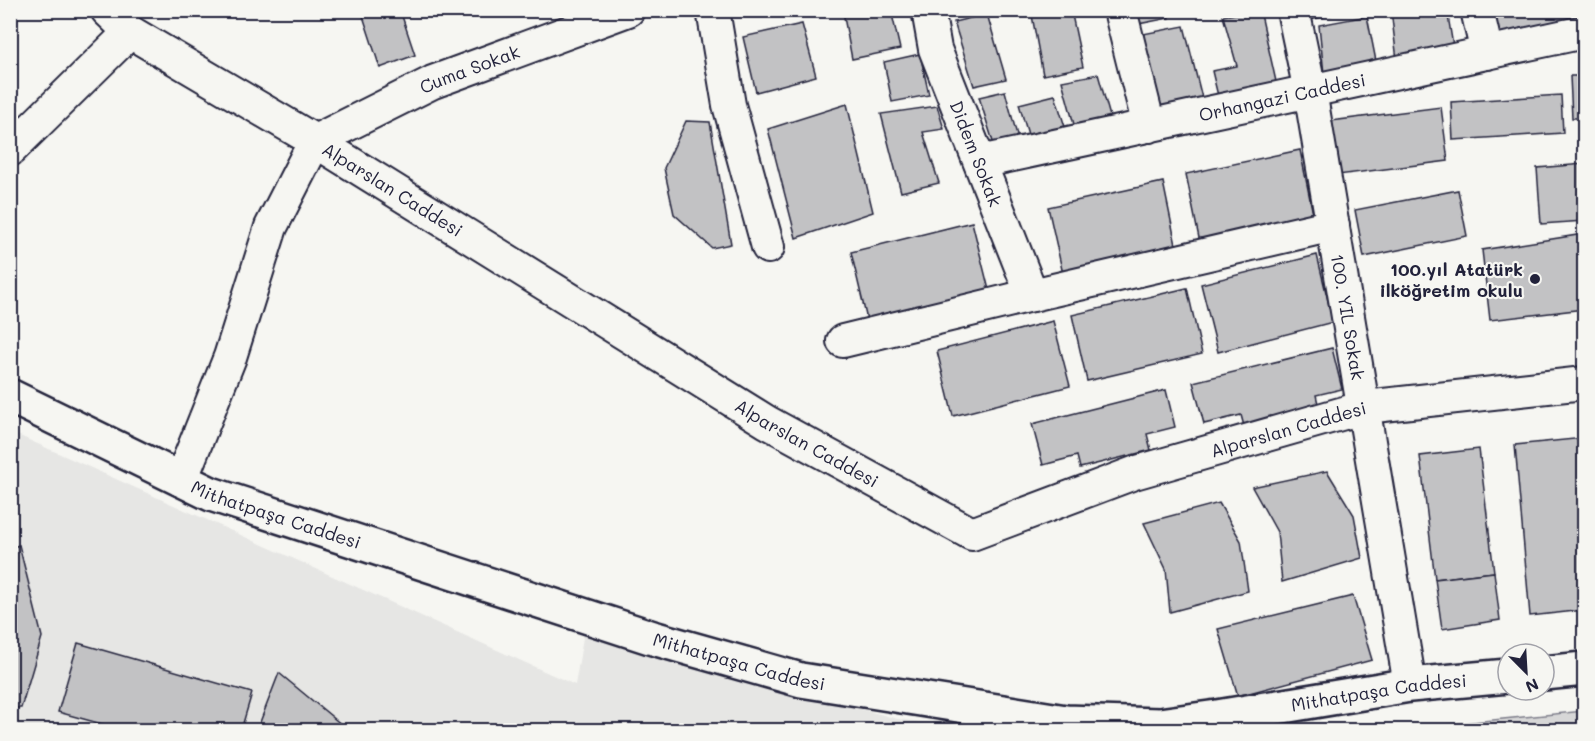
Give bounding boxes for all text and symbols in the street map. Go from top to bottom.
street label: Cuma Sokak [415,39,523,99]
street label: Orhangazi Caddesi [1196,67,1368,127]
street label: Didem Sokak [945,97,1008,210]
street label: Alparslan Caddesi [318,137,467,242]
street label: 100. YIL Sokak [1326,252,1370,382]
place label: 100.yıl Atatürk ilköğretim okulu [1380,257,1523,302]
marker: 100.yıl Atatürk ilköğretim okulu [1528,272,1542,286]
street label: Alparslan Caddesi [731,393,883,493]
street label: Alparslan Caddesi [1208,395,1369,463]
street label: Mithatpaşa Caddesi [187,474,364,554]
street label: Mithatpaşa Caddesi [650,627,827,696]
north arrow [1496,642,1556,702]
street label: Mithatpaşa Caddesi [1289,668,1468,717]
text: N [1522,674,1542,698]

